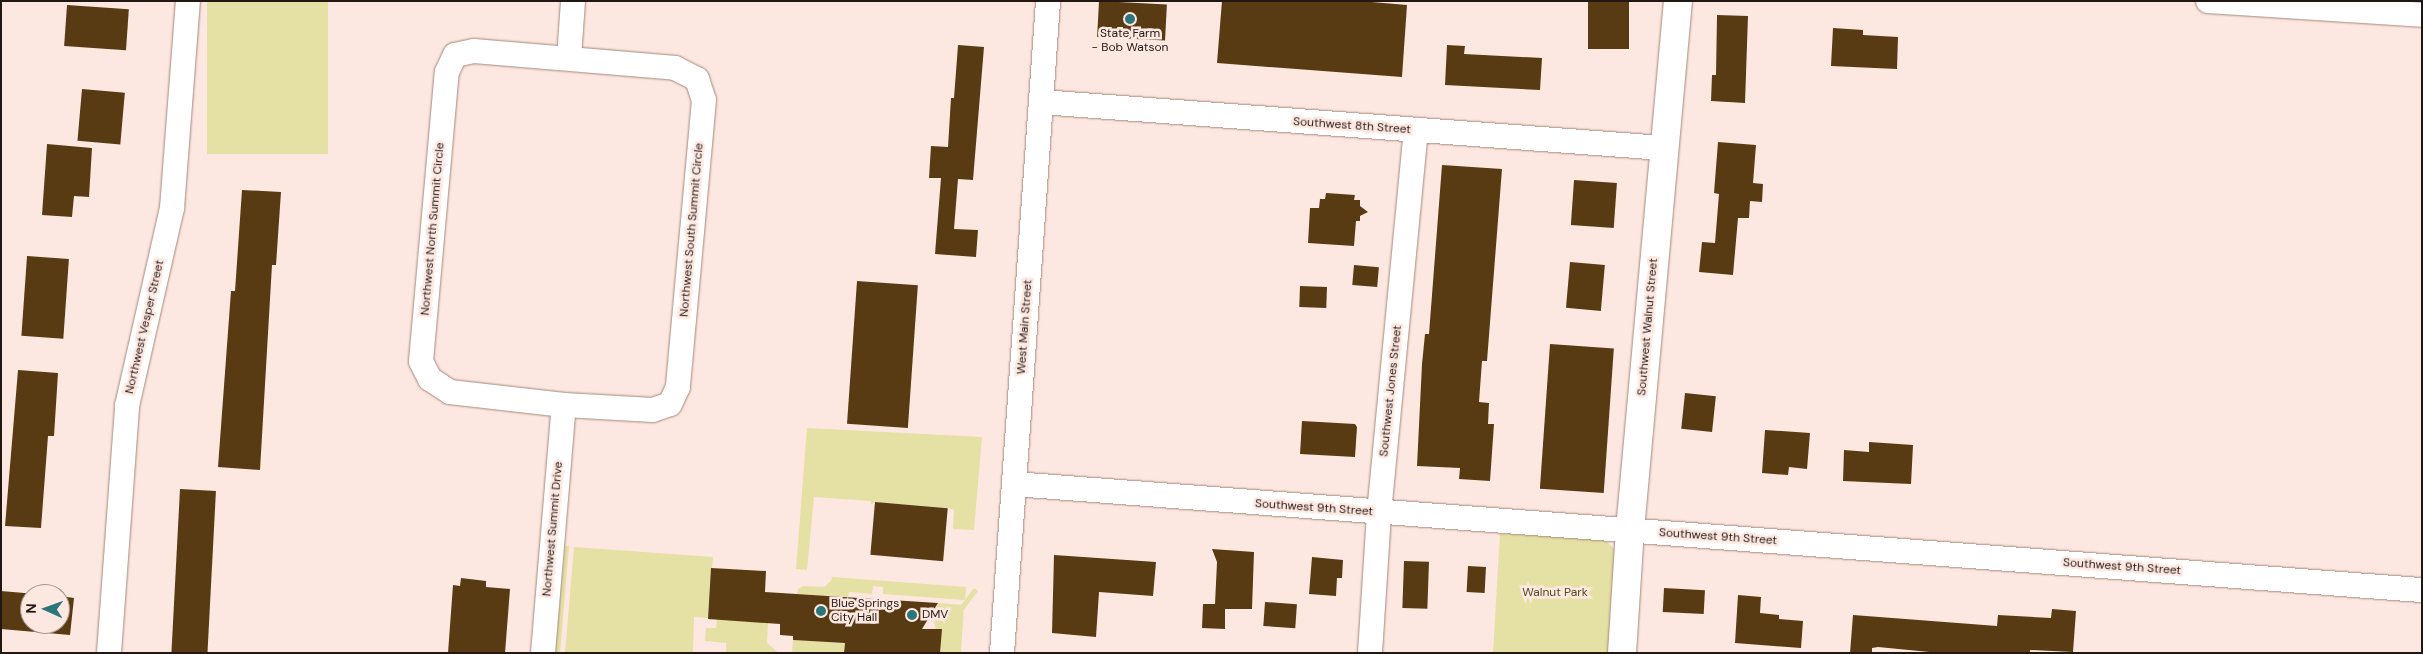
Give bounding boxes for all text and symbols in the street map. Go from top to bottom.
marker: State Farm - Bob Watson [1124,13,1136,25]
place label: State Farm - Bob Watson [1092,27,1168,55]
street label: Southwest 8th Street [1293,115,1411,137]
street label: Northwest North Summit Circle [418,142,448,316]
street label: Northwest South Summit Circle [677,142,707,318]
street label: Southwest Walnut Street [1635,258,1661,396]
street label: Northwest Vesper Street [123,259,167,395]
street label: West Main Street [1015,279,1035,375]
street label: Southwest Jones Street [1377,325,1405,457]
street label: Northwest Summit Drive [540,461,566,597]
street label: Southwest 9th Street [1254,497,1374,519]
street label: Southwest 9th Street [1658,526,1778,548]
street label: Southwest 9th Street [2062,556,2182,578]
north arrow [20,584,70,634]
park label: Walnut Park [1522,586,1588,600]
place label: Blue Springs City Hall [831,597,899,625]
text: N [22,603,40,614]
marker: Blue Springs City Hall [815,605,827,617]
place label: DMV [922,608,948,622]
marker: DMV [906,609,918,621]

